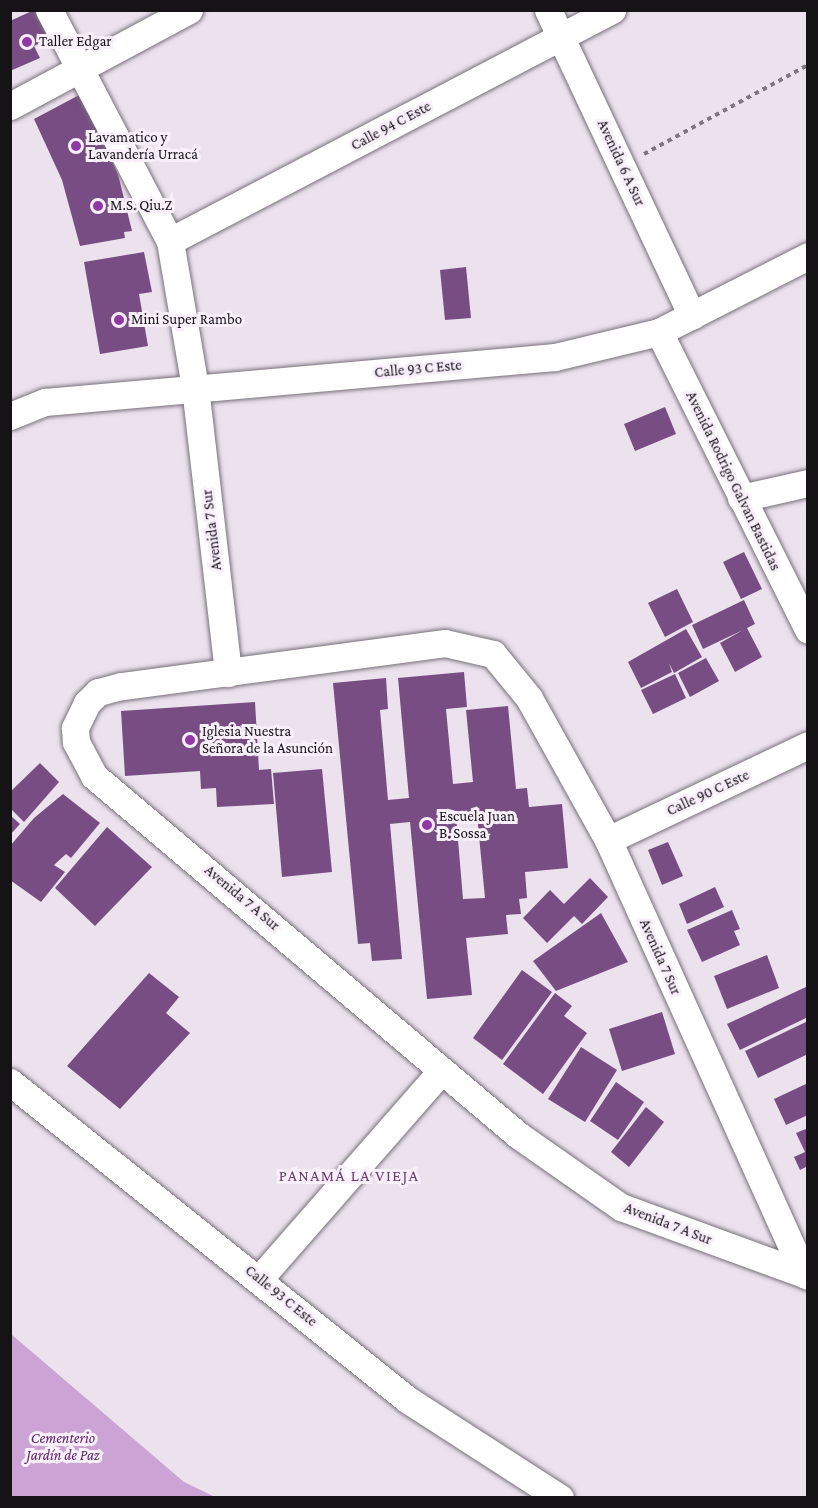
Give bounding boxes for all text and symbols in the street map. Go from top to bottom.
place label: Taller Edgar [39,33,112,51]
marker: Taller Edgar [20,35,34,49]
street label: Calle 94 C Este [348,97,434,155]
street label: Avenida 6 A Sur [593,117,649,209]
place label: Lavamatico y Lavandería Urracá [88,128,198,163]
marker: Lavamatico y Lavandería Urracá [69,139,83,153]
place label: M.S. Qiu.Z [110,197,172,215]
marker: M.S. Qiu.Z [91,199,105,213]
place label: Mini Super Rambo [131,311,242,329]
marker: Mini Super Rambo [112,313,126,327]
street label: Calle 93 C Este [374,356,462,382]
street label: Avenida Rodrigo Galvan Bastidas [682,389,784,573]
street label: Avenida 7 Sur [198,489,226,571]
place label: Iglesia Nuestra Señora de la Asunción [202,722,333,757]
marker: Iglesia Nuestra Señora de la Asunción [183,733,197,747]
street label: Calle 90 C Este [664,766,752,820]
place label: Escuela Juan B. Sossa [439,807,515,842]
marker: Escuela Juan B. Sossa [420,818,434,832]
street label: Avenida 7 A Sur [201,861,283,935]
street label: Avenida 7 Sur [635,916,685,998]
district label: PANAMÁ LA VIEJA [279,1166,419,1186]
street label: Avenida 7 A Sur [622,1199,714,1249]
street label: Calle 93 C Este [241,1261,321,1331]
park label: Cementerio Jardín de Paz [26,1429,100,1464]

